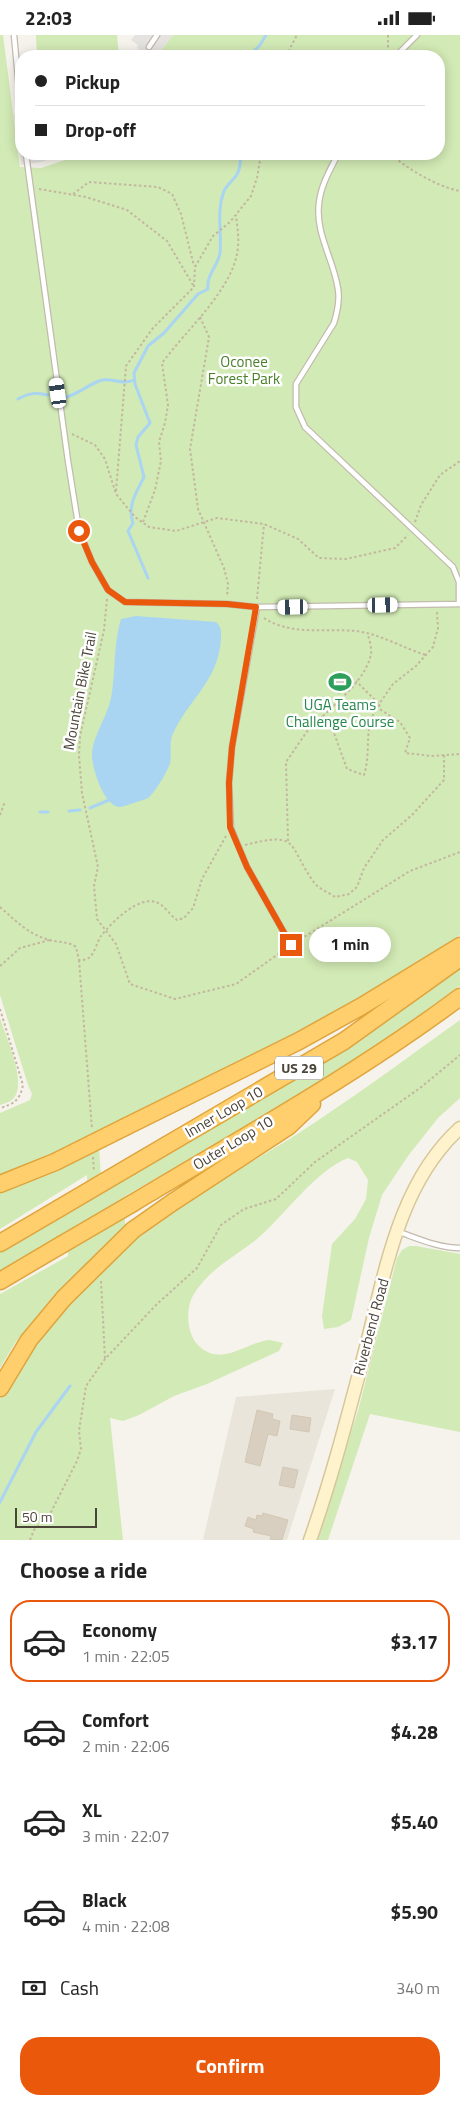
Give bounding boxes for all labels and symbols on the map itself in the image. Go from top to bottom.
park label: Oconee Forest Park [208,350,280,390]
car [48,377,67,409]
route start [68,520,90,542]
car [367,597,398,613]
car [277,599,308,615]
street label: Mountain Bike Trail [57,630,102,752]
sports icon: UGA Teams Challenge Course [327,669,353,695]
place label: UGA Teams Challenge Course [286,693,394,733]
callout: 1 min [308,927,391,963]
route end [280,934,302,956]
road number: US 29 [275,1056,323,1079]
street label: Inner Loop 10 [180,1080,267,1143]
street label: Outer Loop 10 [188,1109,277,1176]
street label: Riverbend Road [347,1276,395,1378]
scale bar [15,1505,98,1528]

